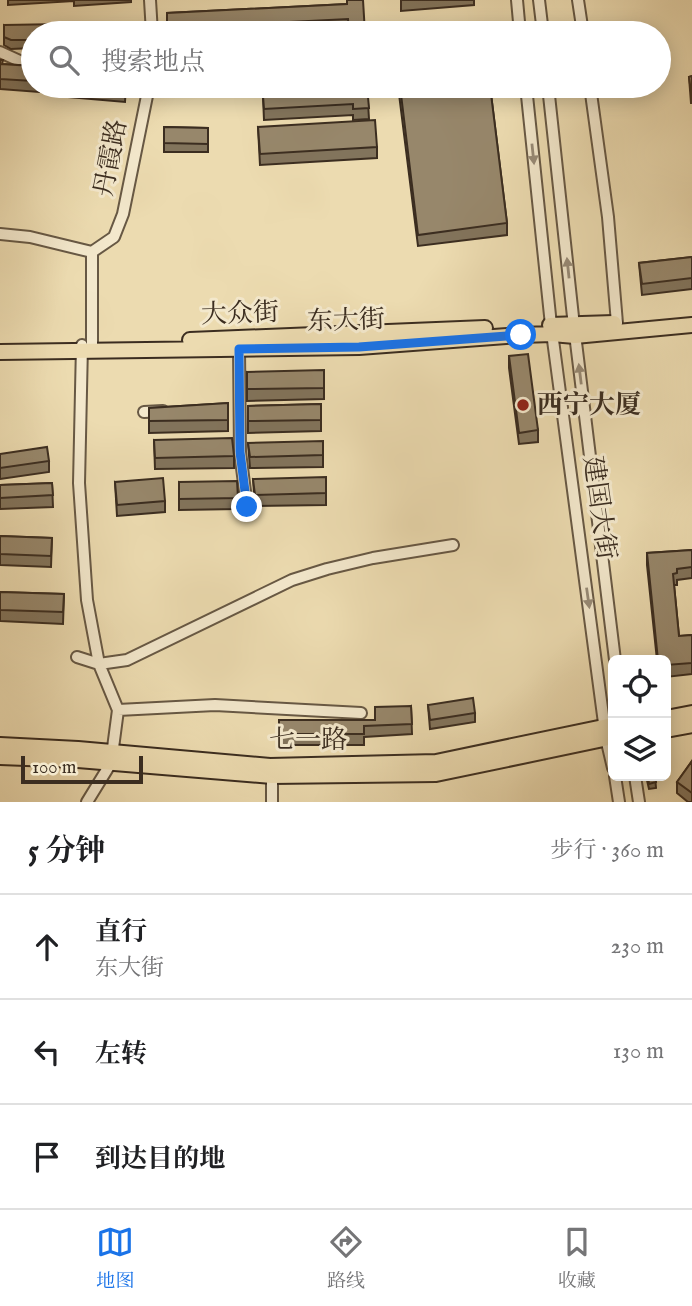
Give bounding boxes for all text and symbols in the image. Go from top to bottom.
search box [21,21,671,98]
icon: search [45,41,83,79]
text: 搜索地点 [101,46,205,79]
street label: 丹霞路 [87,117,135,199]
one-way arrow [528,143,539,165]
one-way arrow [562,257,573,279]
street label: 大众街 [200,296,280,332]
street label: 东大街 [306,303,386,339]
route start [505,319,536,350]
one-way arrow [574,363,585,385]
place label: 西宁大厦 [537,389,641,422]
marker: 西宁大厦 [515,397,531,413]
street label: 建国大街 [575,454,623,562]
route end [231,491,262,522]
one-way arrow [583,587,594,609]
map controls [608,655,671,781]
button: locate [608,655,671,718]
button: layers [608,718,671,781]
street label: 七一路 [269,724,347,757]
scale bar [21,753,144,785]
text: 100 m [32,756,76,780]
text: 5 分钟 [28,833,105,871]
text: 步行 · 360 m [551,836,664,865]
text: 直行 [95,916,147,949]
icon: ahead [28,928,66,966]
text: 230 m [611,932,664,961]
text: 东大街 [95,954,164,983]
icon: left [28,1033,66,1071]
text: 130 m [613,1037,664,1066]
text: 左转 [95,1038,147,1071]
icon: arrive [28,1138,66,1176]
text: 到达目的地 [95,1143,225,1176]
tab: 地图 [96,1223,134,1294]
tab: 路线 [327,1223,365,1294]
tab: 收藏 [558,1223,596,1294]

